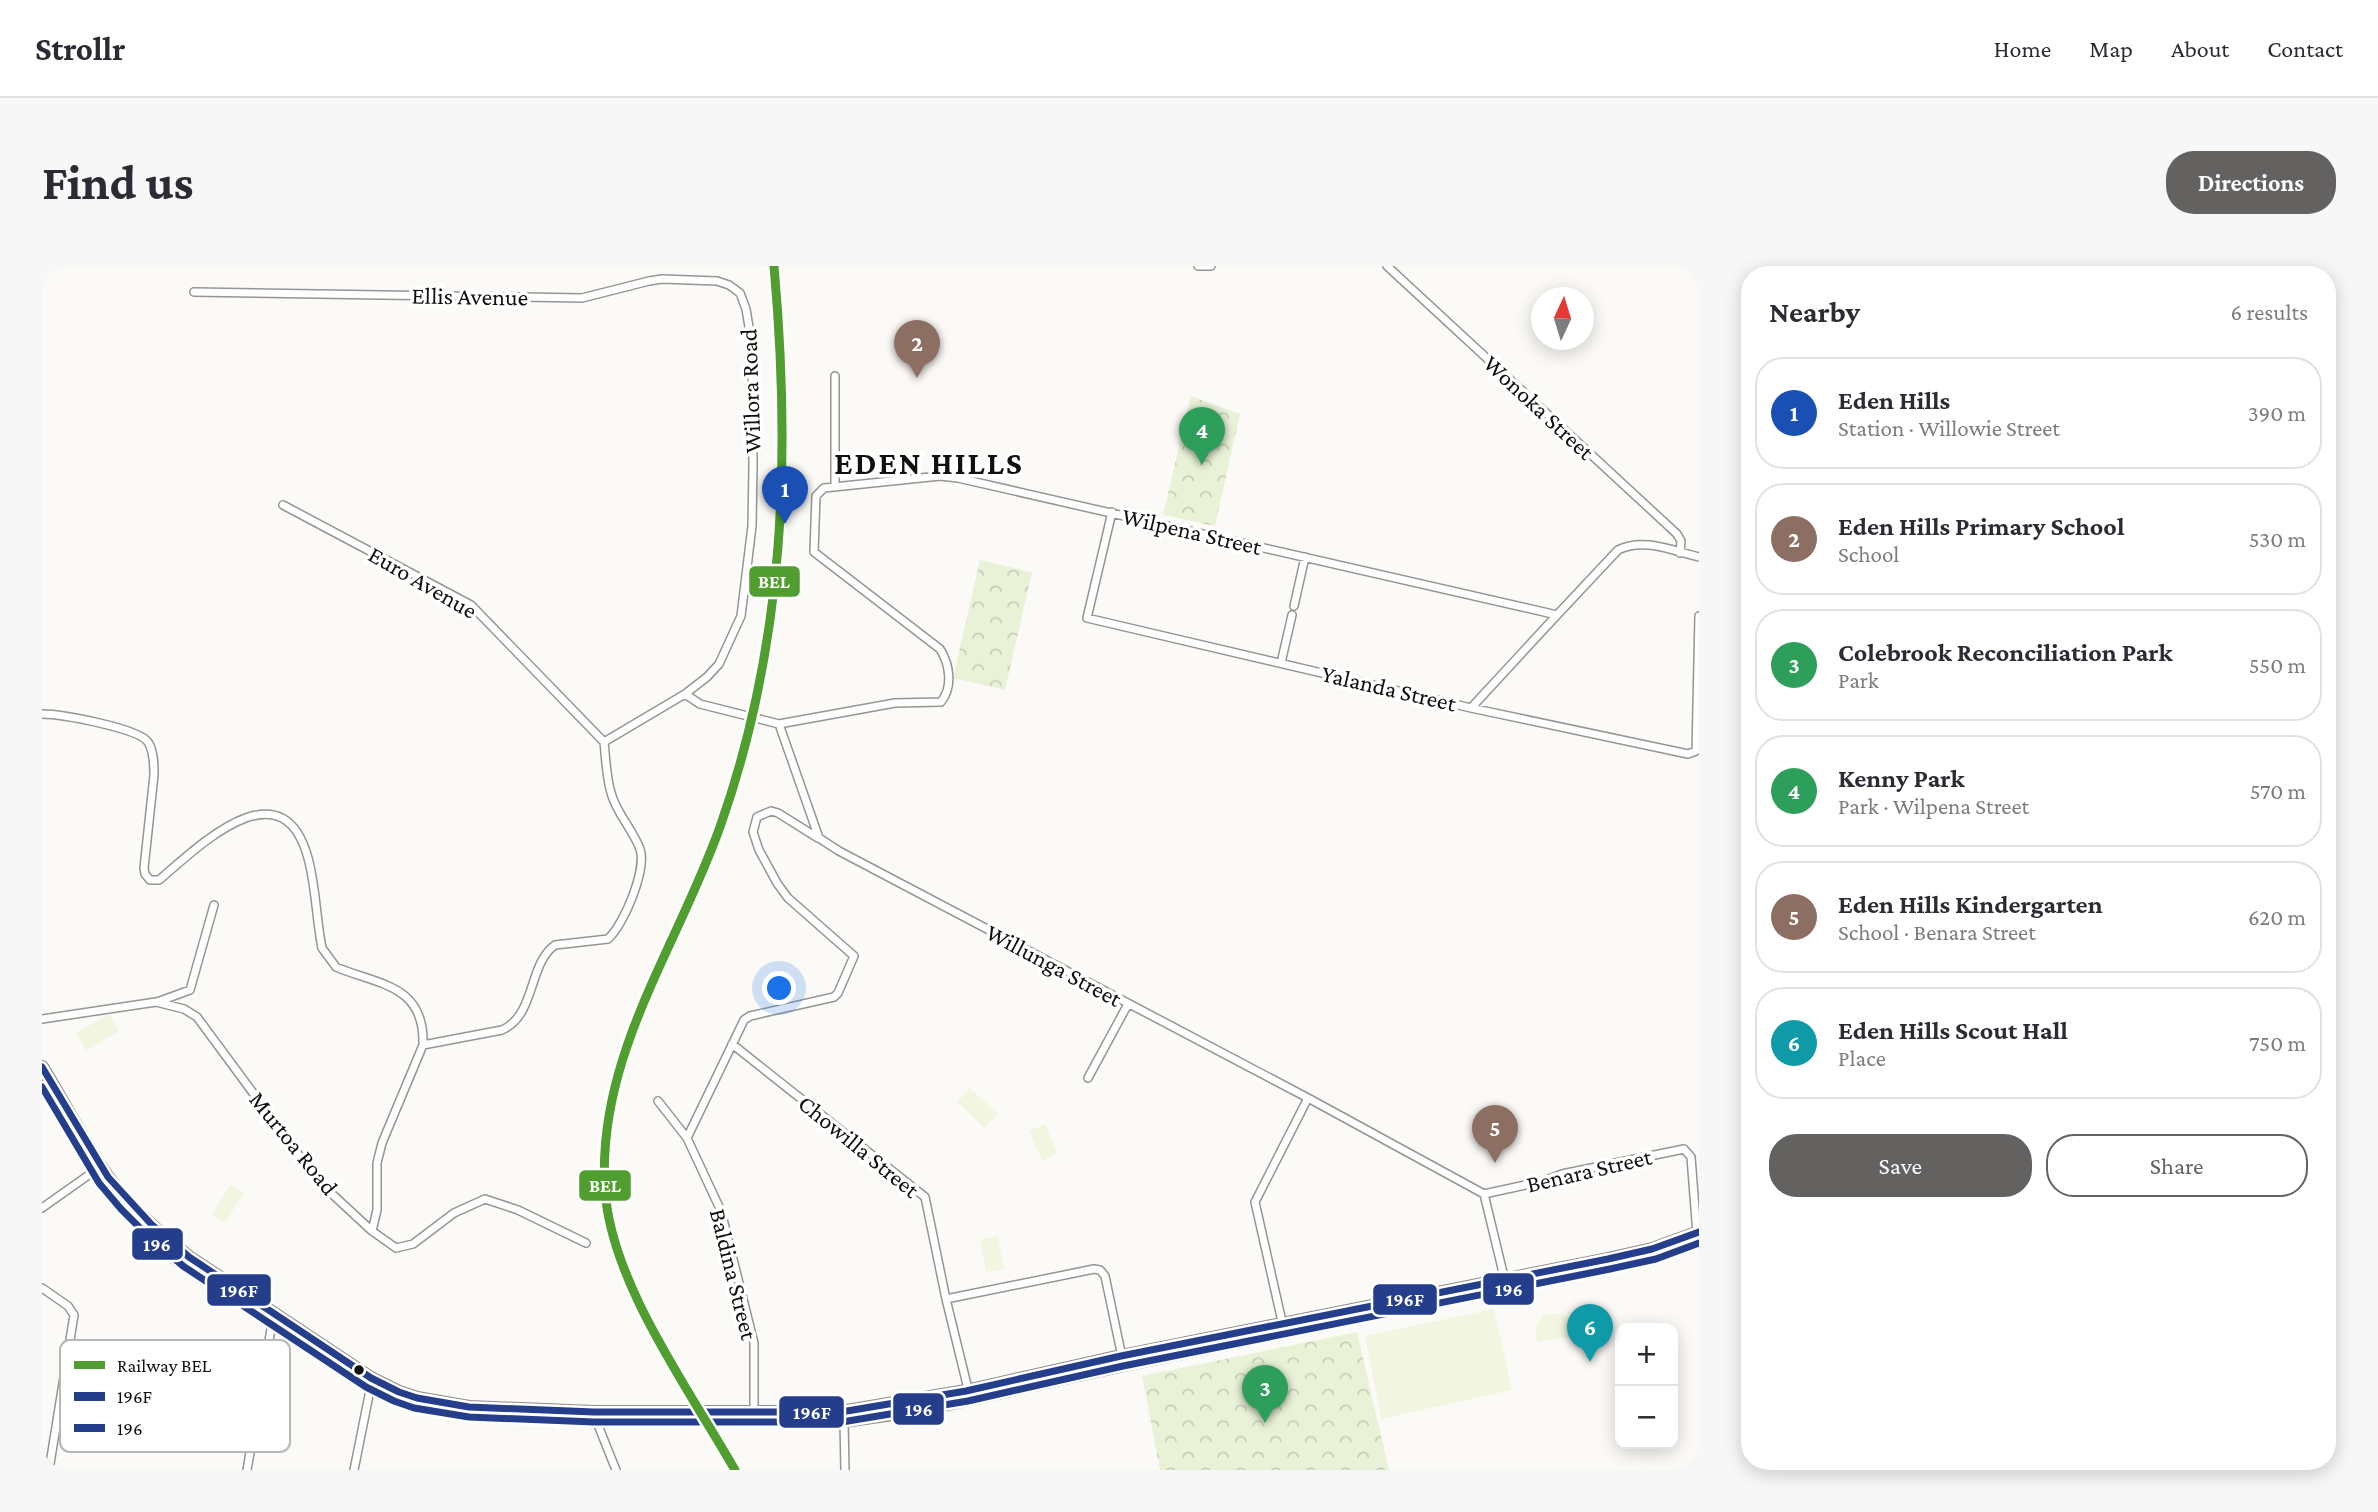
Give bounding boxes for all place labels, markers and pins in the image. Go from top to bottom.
pin: 2 [894,320,940,378]
pin: 4 [1179,407,1225,465]
pin: 1 [762,466,808,524]
pin: 5 [1472,1105,1518,1163]
pin: 6 [1567,1304,1613,1362]
unlabelled marker [352,1363,366,1377]
pin: 3 [1242,1365,1288,1423]

